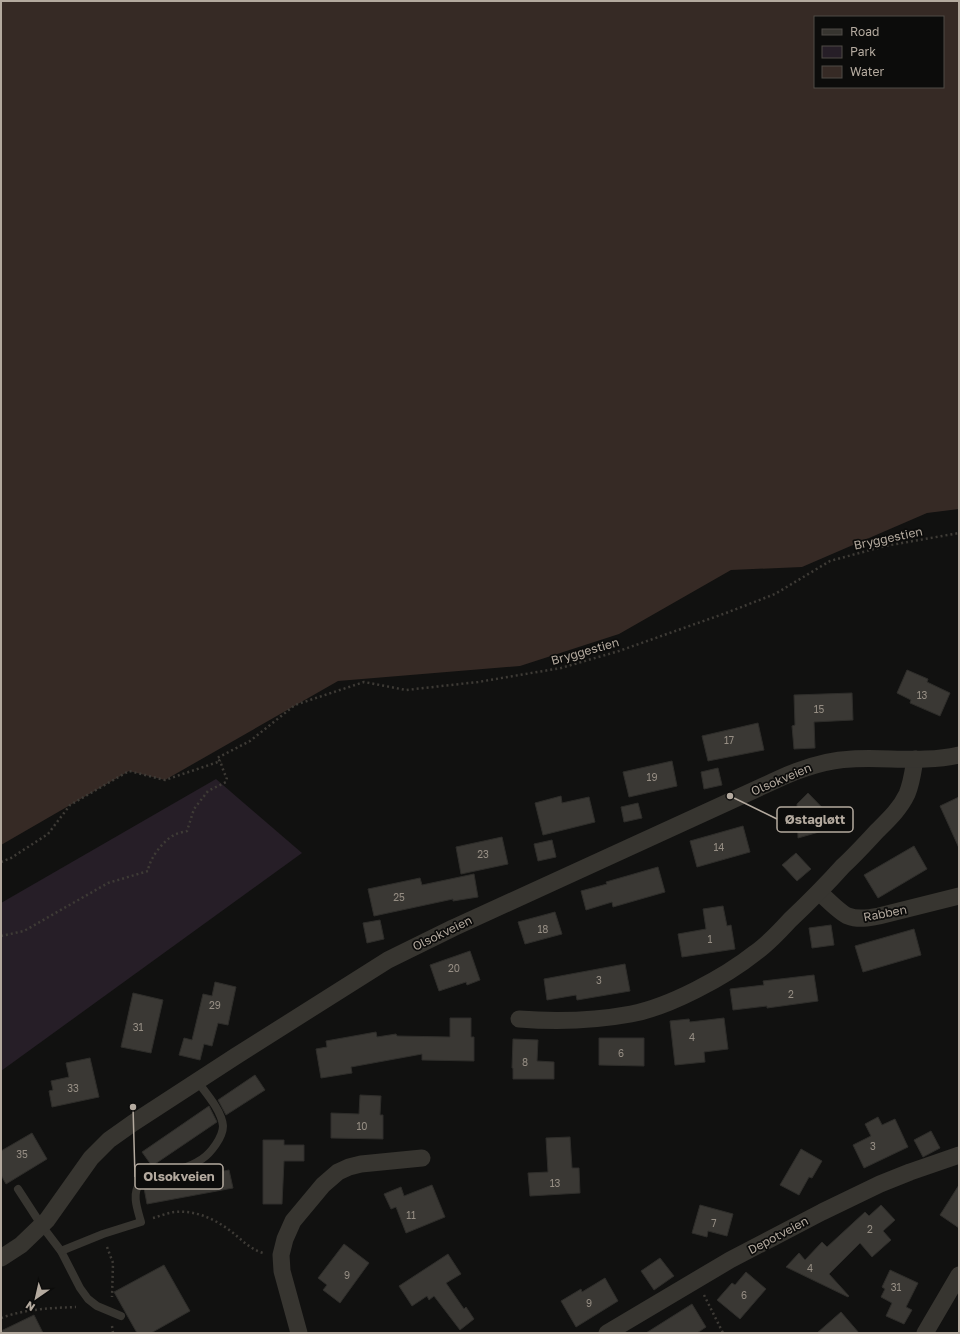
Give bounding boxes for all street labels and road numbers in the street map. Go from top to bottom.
street label: Bryggestien [852,523,924,553]
street label: Bryggestien [549,634,621,668]
street label: Olsokveien [749,760,813,798]
street label: Rabben [862,901,908,925]
street label: Olsokveien [410,912,474,954]
street label: Depotveien [745,1213,811,1257]

